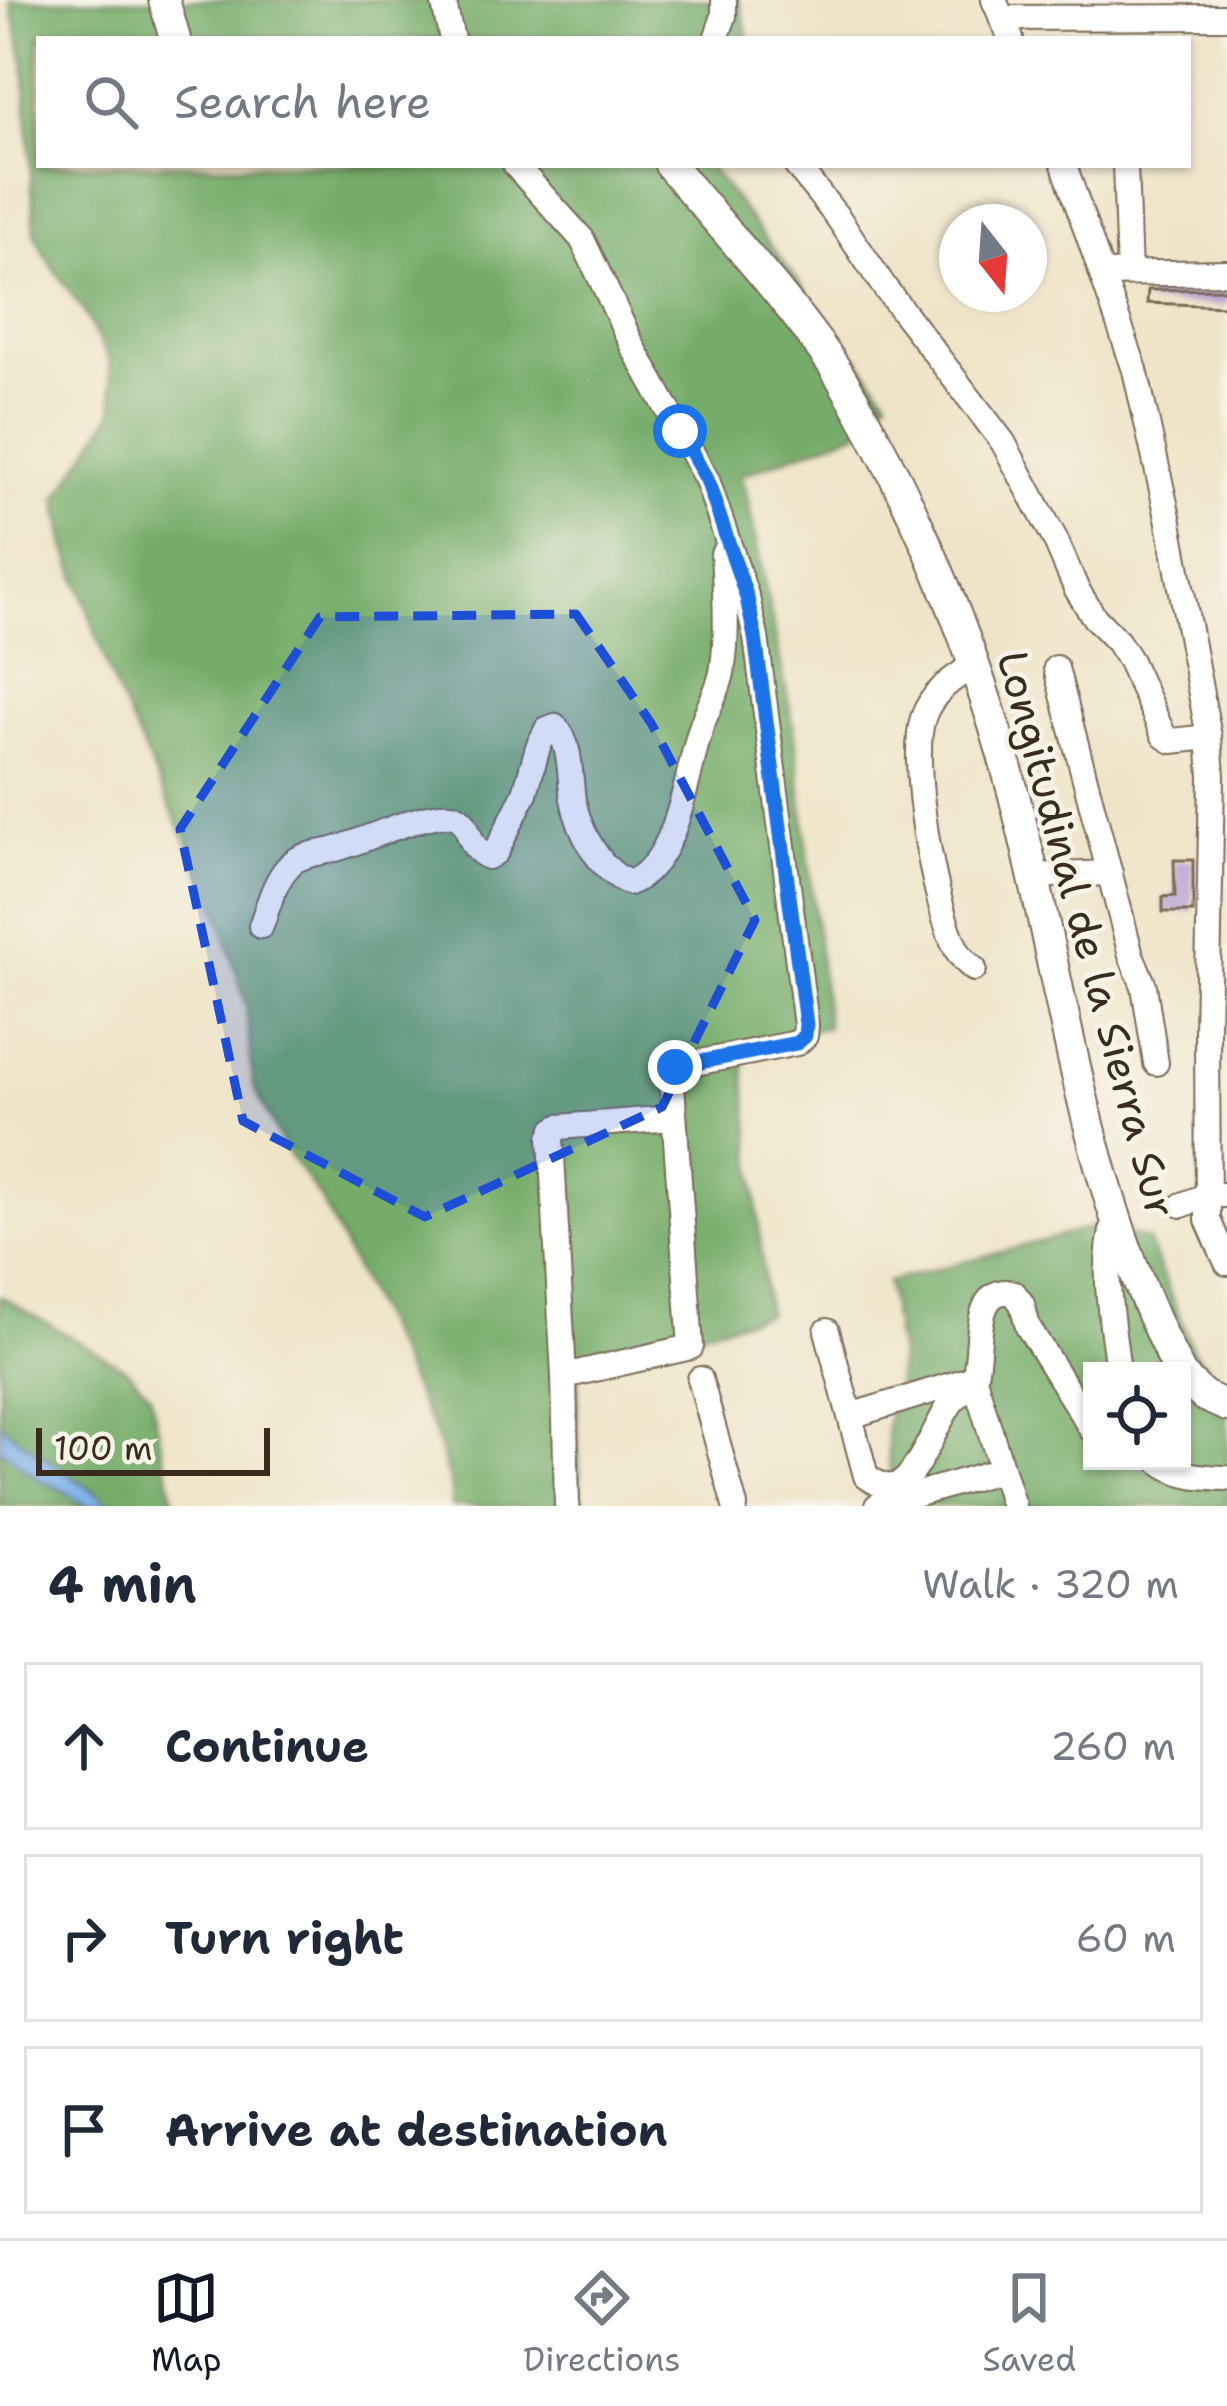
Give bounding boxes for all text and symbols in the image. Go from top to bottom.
search box [36,36,1191,168]
icon: search [78,69,144,135]
text: Search here [174,72,431,132]
north arrow [939,204,1047,312]
route start [653,404,707,458]
street label: Longitudinal de la Sierra Sur [984,645,1190,1223]
route end [648,1040,702,1094]
map controls [1083,1362,1191,1470]
button: locate [1083,1362,1191,1470]
scale bar [36,1422,270,1475]
text: 100 m [54,1426,153,1471]
text: 4 min [48,1550,197,1618]
text: Walk · 320 m [922,1558,1179,1610]
icon: ahead [51,1713,117,1779]
text: Continue [165,1716,369,1776]
text: 260 m [1050,1720,1176,1772]
icon: right [51,1905,117,1971]
text: Turn right [165,1908,404,1968]
text: 60 m [1076,1912,1176,1964]
icon: arrive [51,2097,117,2163]
text: Arrive at destination [165,2100,668,2160]
tab: Map [151,2265,222,2382]
tab: Directions [523,2265,681,2382]
tab: Saved [982,2265,1076,2382]

